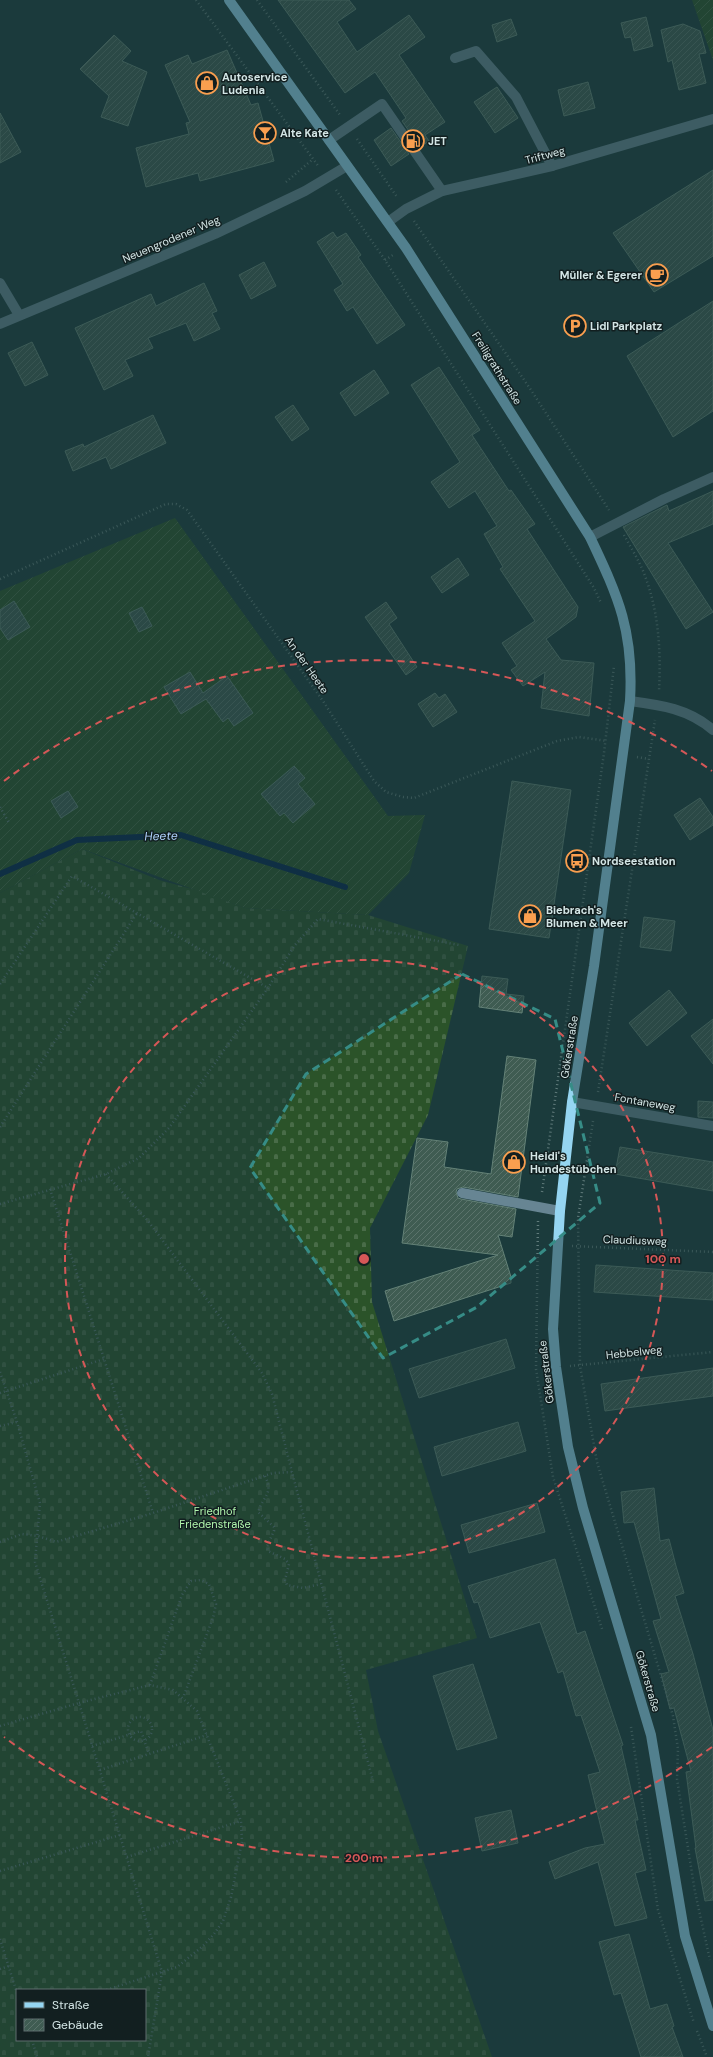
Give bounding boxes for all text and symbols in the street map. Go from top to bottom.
shop icon: Autoservice Ludenia [194,70,220,96]
place label: Autoservice Ludenia [222,70,288,97]
bar icon: Alte Kate [252,120,278,146]
place label: Alte Kate [280,126,329,140]
fuel station icon: JET [400,128,426,154]
place label: JET [428,134,447,148]
street label: Triftweg [523,143,567,167]
street label: Neuengrodener Weg [120,212,222,266]
cafe icon: Müller & Egerer [644,262,670,288]
place label: Müller & Egerer [560,268,642,282]
parking icon: Lidl Parkplatz [562,313,588,339]
place label: Lidl Parkplatz [590,319,662,333]
street label: Freiligrathstraße [469,329,525,407]
street label: An der Heete [282,634,332,696]
water label: Heete [144,827,178,845]
bus stop icon: Nordseestation [564,848,590,874]
place label: Nordseestation [592,854,676,868]
shop icon: Biebrach's Blumen & Meer [517,903,543,929]
place label: Biebrach's Blumen & Meer [546,903,628,930]
street label: Gökerstraße [557,1015,581,1079]
street label: Fontaneweg [613,1090,677,1114]
shop icon: Heidi's Hundestübchen [501,1149,527,1175]
place label: Heidi's Hundestübchen [530,1149,617,1176]
street label: Claudiusweg [603,1232,667,1248]
text: 100 m [645,1251,681,1267]
centre of rings [357,1252,371,1266]
street label: Gökerstraße [535,1340,557,1404]
street label: Hebbelweg [605,1342,663,1362]
park label: Friedhof Friedenstraße [179,1504,251,1531]
street label: Gökerstraße [633,1649,663,1713]
text: 200 m [345,1850,383,1866]
legend [16,1989,146,2041]
text: Straße [52,1997,89,2013]
text: Gebäude [52,2017,103,2033]

